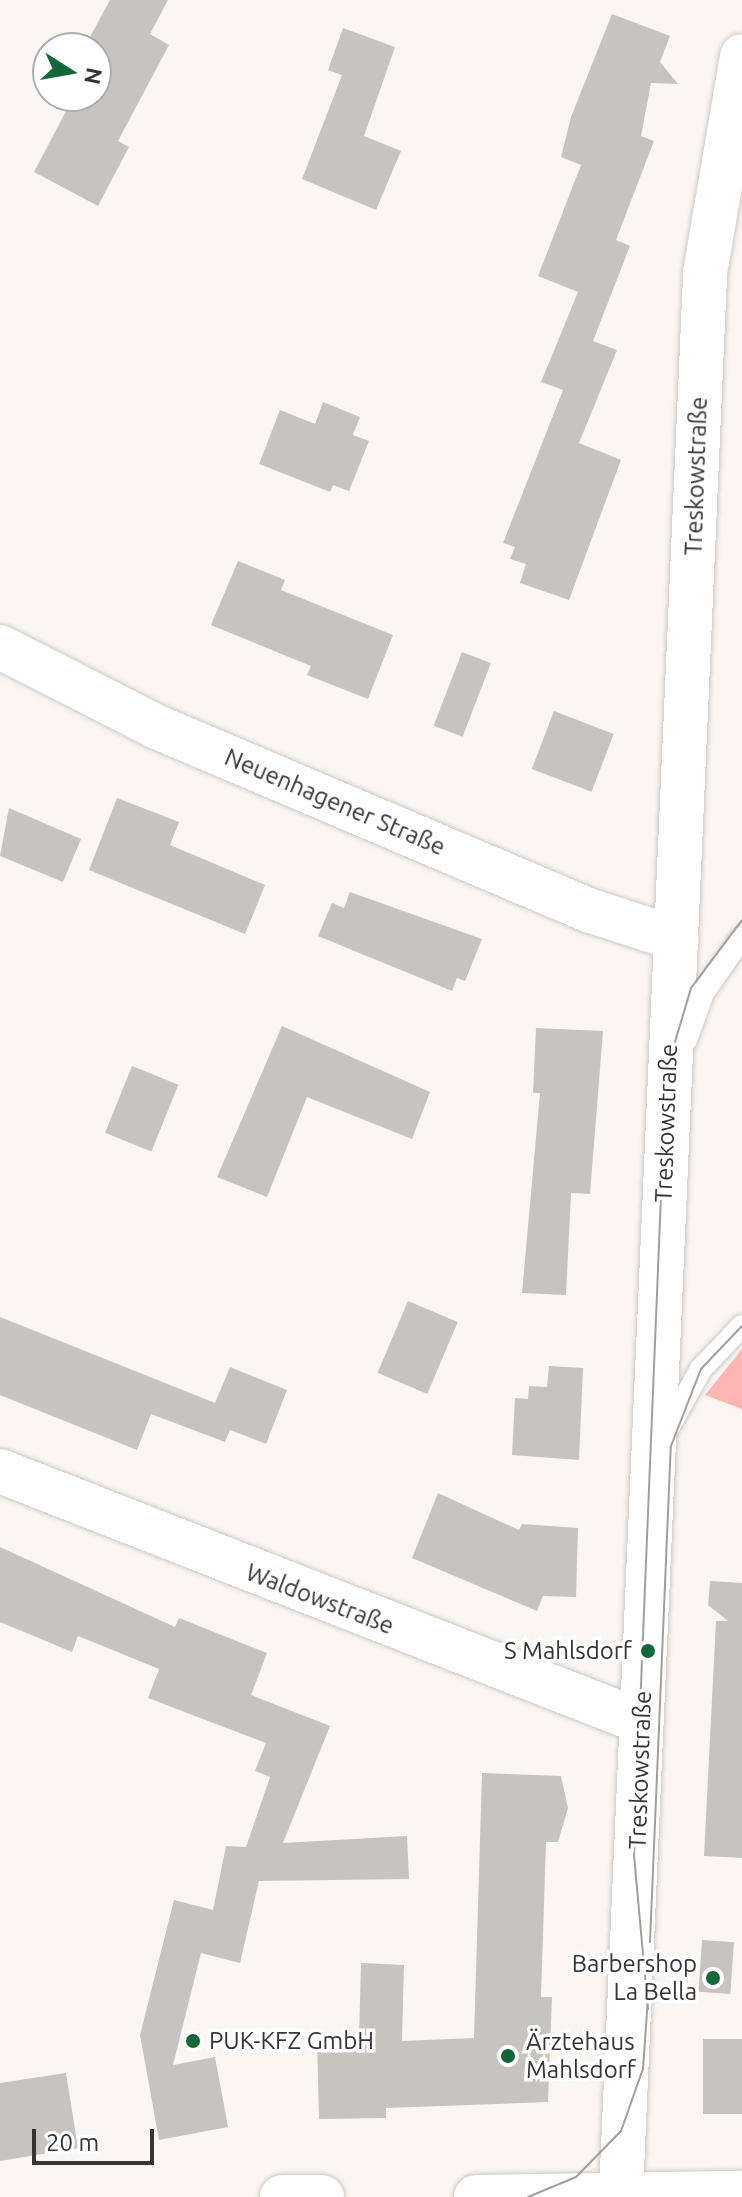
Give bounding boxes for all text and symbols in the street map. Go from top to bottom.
north arrow [32,32,112,112]
text: N [80,66,108,87]
street label: Treskowstraße [679,396,713,556]
street label: Neuenhagener Straße [220,742,450,862]
street label: Treskowstraße [649,1043,683,1203]
street label: Waldowstraße [242,1558,398,1640]
place label: S Mahlsdorf [504,1637,632,1665]
marker: S Mahlsdorf [639,1642,657,1660]
street label: Treskowstraße [623,1690,657,1850]
place label: Barbershop La Bella [572,1950,697,2006]
marker: Barbershop La Bella [704,1969,722,1987]
place label: PUK-KFZ GmbH [209,2027,374,2055]
place label: Ärztehaus Mahlsdorf [526,2028,636,2084]
marker: PUK-KFZ GmbH [184,2032,202,2050]
marker: Ärztehaus Mahlsdorf [497,2045,519,2067]
scale bar [36,2113,158,2163]
text: 20 m [46,2129,99,2156]

